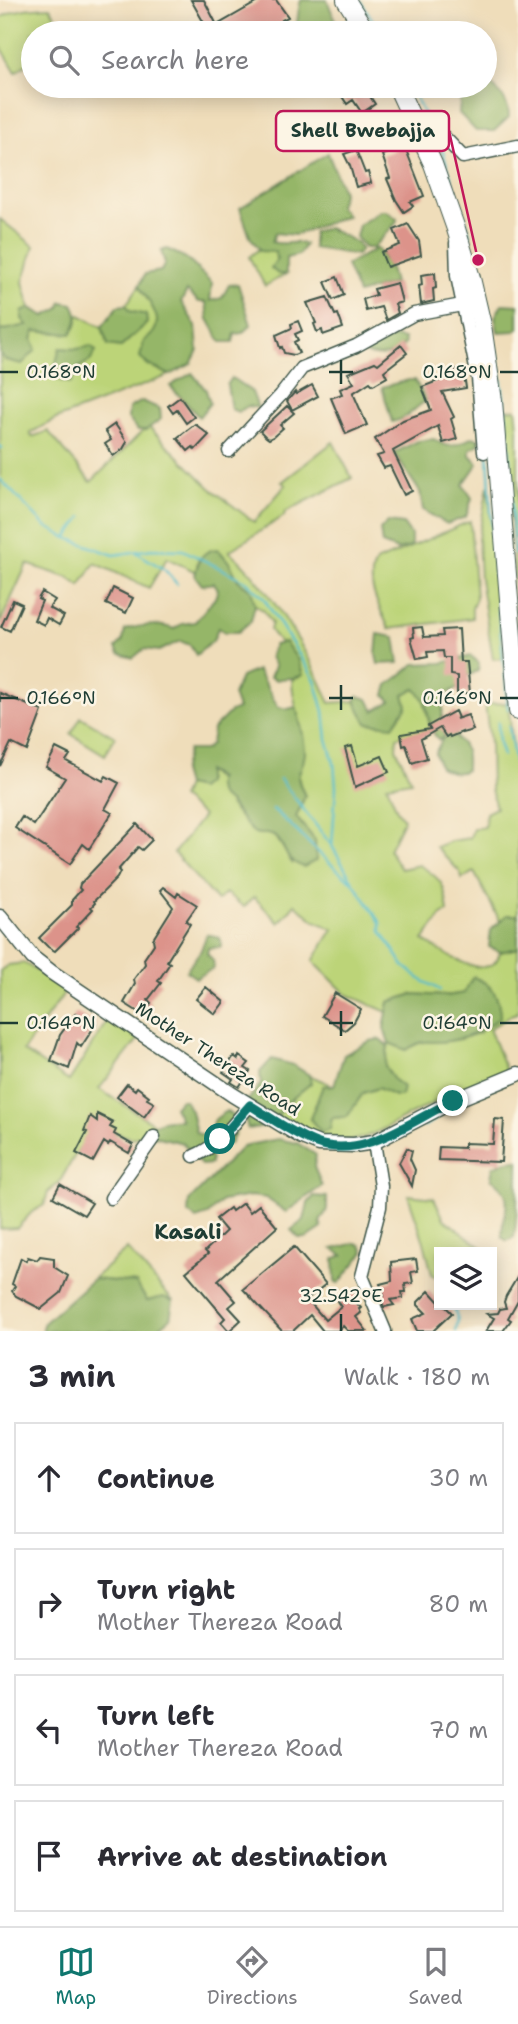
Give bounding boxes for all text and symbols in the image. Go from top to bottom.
search box [21,21,497,98]
icon: search [45,41,83,79]
text: Search here [101,42,250,77]
callout: Shell Bwebajja [276,111,449,151]
text: Shell Bwebajja [291,118,435,143]
text: 0.168°N [26,360,96,384]
text: 0.168°N [422,360,492,384]
text: 0.166°N [26,686,96,710]
text: 0.166°N [422,686,492,710]
street label: Mother Thereza Road [131,997,305,1121]
text: 0.164°N [26,1011,96,1035]
text: 0.164°N [422,1011,492,1035]
route end [437,1085,468,1116]
route start [204,1123,235,1154]
district label: Kasali [154,1218,222,1246]
map controls [434,1247,497,1310]
button: layers [434,1247,497,1310]
text: 32.542°E [299,1284,383,1308]
text: 3 min [28,1356,115,1397]
text: Walk · 180 m [344,1362,490,1392]
icon: ahead [30,1459,68,1497]
text: Continue [97,1461,215,1496]
text: 30 m [429,1463,488,1493]
text: Turn right [97,1572,235,1607]
icon: right [30,1585,68,1623]
text: 80 m [429,1589,488,1619]
text: Mother Thereza Road [97,1607,343,1637]
text: Turn left [97,1698,214,1733]
icon: left [30,1711,68,1749]
text: 70 m [429,1715,488,1745]
text: Mother Thereza Road [97,1733,343,1763]
icon: arrive [30,1837,68,1875]
text: Arrive at destination [97,1839,387,1874]
tab: Map [55,1943,96,2010]
tab: Directions [207,1943,298,2010]
tab: Saved [409,1943,463,2010]

